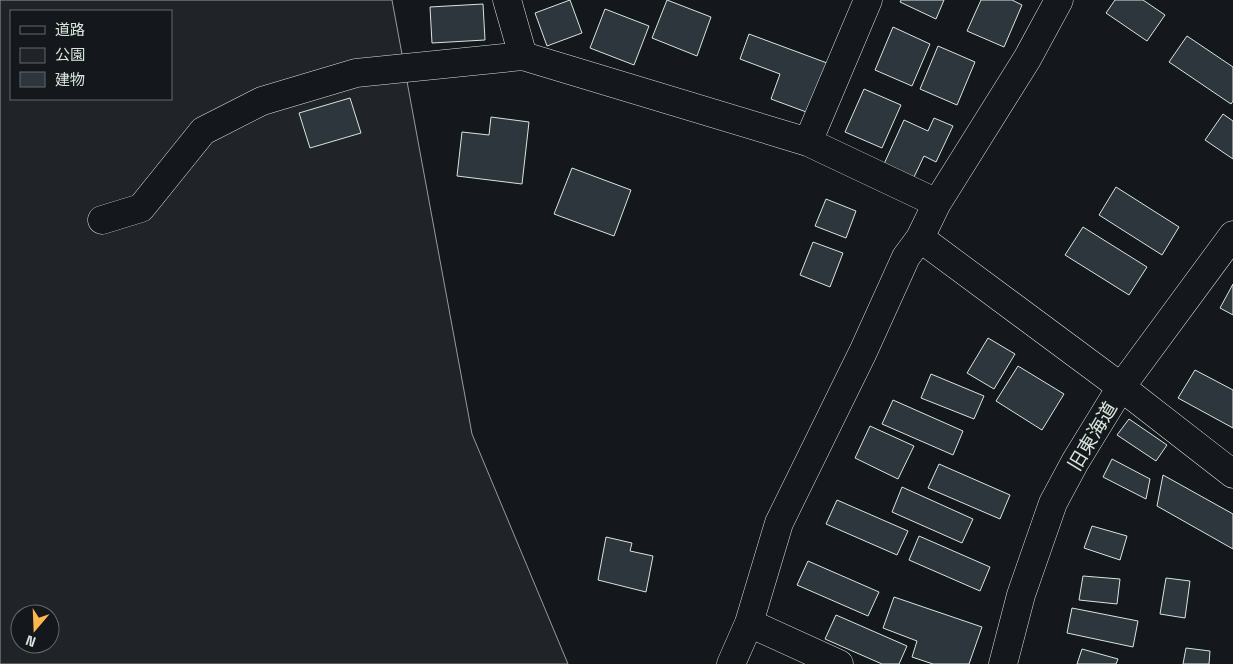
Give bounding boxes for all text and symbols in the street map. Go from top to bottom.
legend [10,10,172,100]
text: 道路 [55,20,85,39]
text: 公園 [55,45,85,64]
text: 建物 [55,70,85,89]
street label: 旧東海道 [1062,397,1123,475]
north arrow [10,604,60,654]
text: N [23,631,38,651]

